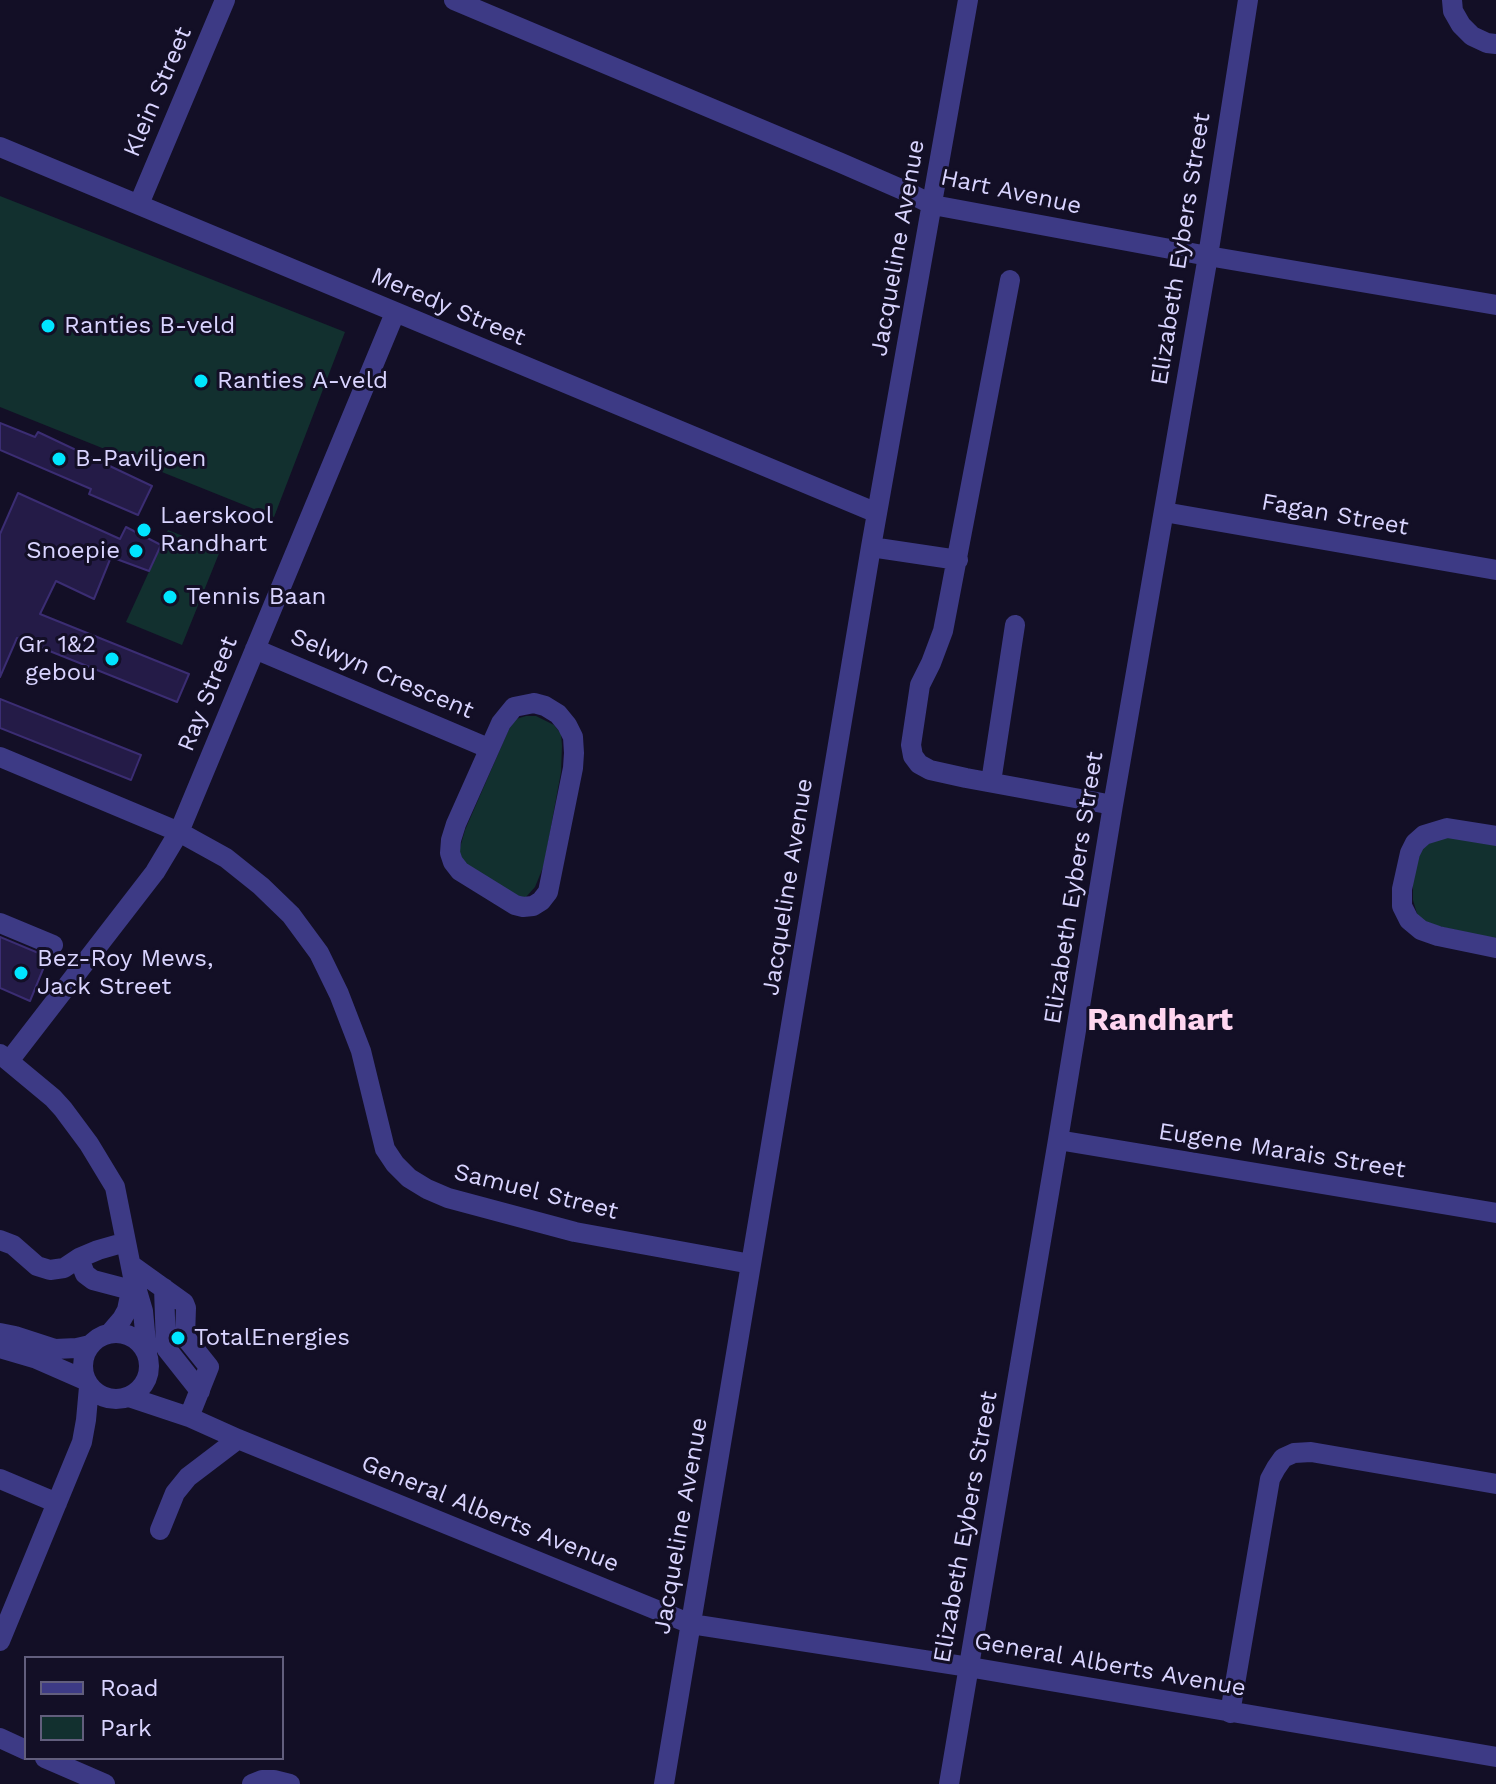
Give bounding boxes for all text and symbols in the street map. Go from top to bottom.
street label: Klein Street [118,23,198,161]
street label: Elizabeth Eybers Street [1145,111,1217,387]
street label: Jacqueline Avenue [865,137,931,359]
street label: Hart Avenue [938,163,1084,221]
street label: Meredy Street [366,261,530,353]
place label: Ranties B-veld [64,312,235,340]
marker: Ranties B-veld [39,317,57,335]
place label: Ranties A-veld [217,367,388,395]
marker: Ranties A-veld [192,372,210,390]
place label: B-Paviljoen [75,445,206,473]
marker: B-Paviljoen [50,450,68,468]
street label: Fagan Street [1259,488,1411,542]
place label: Laerskool Randhart [160,502,273,558]
marker: Laerskool Randhart [135,521,153,539]
place label: Snoepie [26,537,120,565]
marker: Snoepie [127,542,145,560]
place label: Tennis Baan [186,583,326,611]
marker: Tennis Baan [161,588,179,606]
street label: Selwyn Crescent [286,622,478,726]
place label: Gr. 1&2 gebou [18,631,96,687]
street label: Ray Street [172,632,244,756]
marker: Gr. 1&2 gebou [103,650,121,668]
street label: Elizabeth Eybers Street [1038,750,1110,1026]
street label: Jacqueline Avenue [757,776,819,998]
place label: Bez-Roy Mews, Jack Street [37,945,213,1001]
marker: Bez-Roy Mews, Jack Street [12,964,30,982]
district label: Randhart [1087,1002,1233,1040]
street label: Eugene Marais Street [1156,1117,1408,1185]
street label: Samuel Street [451,1158,621,1226]
place label: TotalEnergies [194,1324,350,1352]
marker: TotalEnergies [169,1329,187,1347]
street label: Elizabeth Eybers Street [928,1389,1004,1665]
street label: Jacqueline Avenue [648,1415,714,1637]
street label: General Alberts Avenue [357,1449,623,1579]
street label: General Alberts Avenue [972,1627,1248,1703]
legend [24,1656,284,1760]
text: Road [100,1674,159,1702]
text: Park [100,1714,152,1742]

